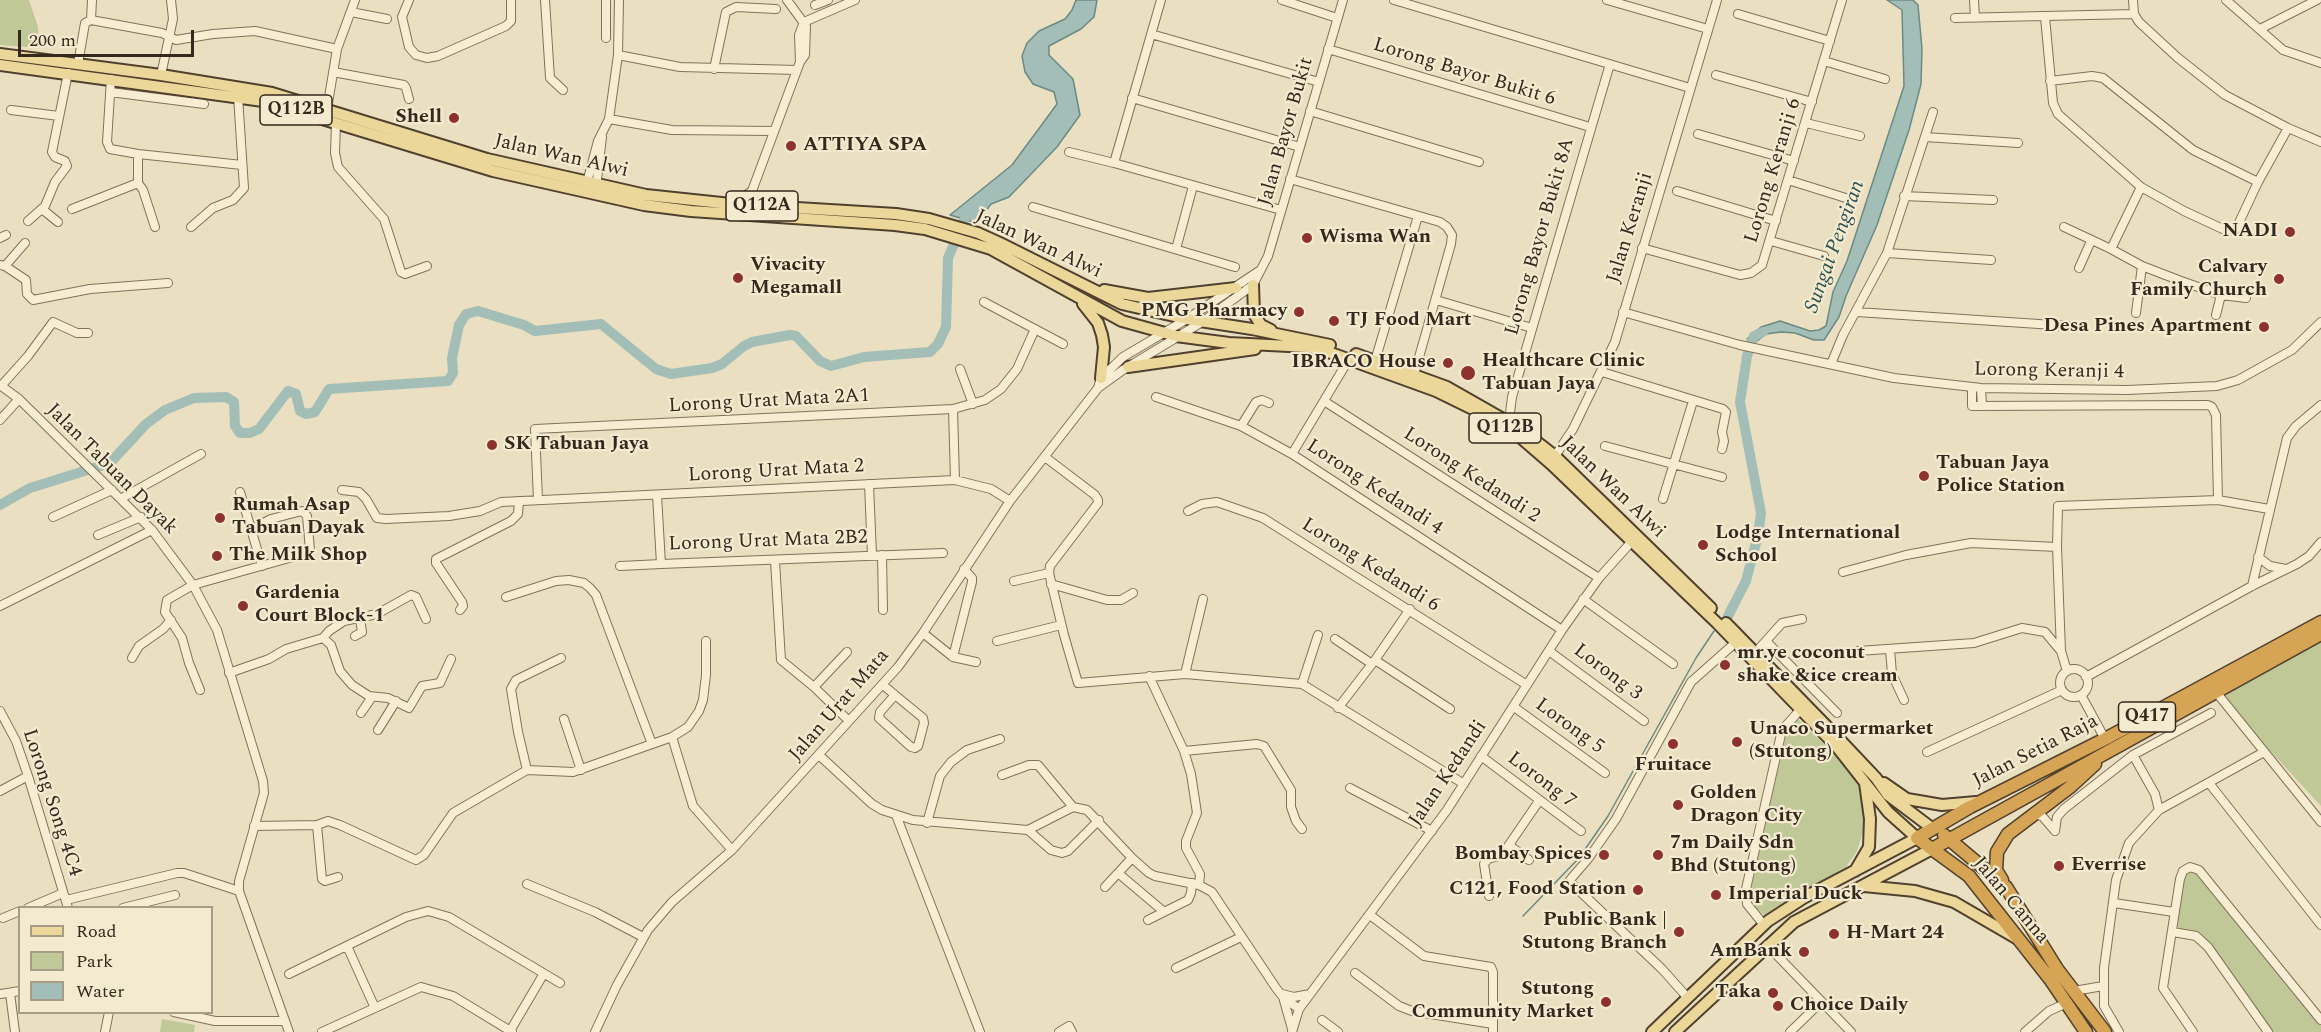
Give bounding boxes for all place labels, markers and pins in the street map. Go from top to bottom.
place label: Shell [395,106,442,130]
marker: Shell [447,111,461,125]
place label: ATTIYA SPA [803,134,927,158]
marker: ATTIYA SPA [784,139,798,153]
place label: NADI [2222,220,2278,244]
marker: NADI [2283,225,2297,239]
place label: Wisma Wan [1319,226,1431,250]
marker: Wisma Wan [1300,231,1314,245]
place label: Vivacity Megamall [750,254,842,301]
place label: Calvary Family Church [2130,256,2267,303]
marker: Vivacity Megamall [731,271,745,285]
marker: Calvary Family Church [2272,272,2286,286]
place label: PMG Pharmacy [1141,300,1287,324]
marker: PMG Pharmacy [1292,305,1306,319]
place label: TJ Food Mart [1346,309,1471,333]
marker: TJ Food Mart [1327,314,1341,328]
place label: Desa Pines Apartment [2044,315,2252,339]
marker: Desa Pines Apartment [2257,320,2271,334]
place label: Healthcare Clinic Tabuan Jaya [1482,350,1645,397]
place label: IBRACO House [1291,351,1436,375]
marker: IBRACO House [1441,356,1455,370]
marker: Healthcare Clinic Tabuan Jaya [1459,364,1477,382]
place label: SK Tabuan Jaya [504,433,649,457]
marker: SK Tabuan Jaya [485,438,499,452]
place label: Tabuan Jaya Police Station [1936,452,2065,499]
marker: Tabuan Jaya Police Station [1917,469,1931,483]
place label: Rumah Asap Tabuan Dayak [232,494,365,541]
marker: Rumah Asap Tabuan Dayak [213,511,227,525]
place label: Lodge International School [1715,522,1900,569]
marker: Lodge International School [1696,538,1710,552]
place label: The Milk Shop [229,544,367,568]
marker: The Milk Shop [210,549,224,563]
place label: Gardenia Court Block-1 [255,582,385,629]
marker: Gardenia Court Block-1 [236,599,250,613]
place label: mr.ye coconut shake &ice cream [1737,642,1898,689]
marker: mr.ye coconut shake &ice cream [1718,658,1732,672]
place label: Unaco Supermarket (Stutong) [1749,718,1934,765]
marker: Unaco Supermarket (Stutong) [1730,735,1744,749]
marker: Fruitace [1666,737,1680,751]
place label: Fruitace [1635,754,1711,778]
place label: Golden Dragon City [1690,782,1802,829]
marker: Golden Dragon City [1671,798,1685,812]
place label: 7m Daily Sdn Bhd (Stutong) [1670,832,1796,879]
place label: Bombay Spices [1454,843,1592,867]
marker: Bombay Spices [1597,848,1611,862]
marker: 7m Daily Sdn Bhd (Stutong) [1651,848,1665,862]
place label: Everrise [2071,854,2146,878]
marker: Everrise [2052,859,2066,873]
place label: C121, Food Station [1449,878,1626,902]
marker: C121, Food Station [1631,883,1645,897]
place label: Imperial Duck [1728,883,1863,907]
marker: Imperial Duck [1709,888,1723,902]
place label: Public Bank | Stutong Branch [1522,909,1667,956]
place label: H-Mart 24 [1846,922,1944,946]
marker: Public Bank | Stutong Branch [1672,925,1686,939]
marker: H-Mart 24 [1827,927,1841,941]
place label: AmBank [1709,940,1792,964]
marker: AmBank [1797,945,1811,959]
place label: Stutong Community Market [1412,978,1594,1025]
place label: Taka [1715,981,1761,1005]
marker: Taka [1766,986,1780,1000]
place label: Choice Daily [1790,994,1908,1018]
marker: Stutong Community Market [1599,995,1613,1009]
marker: Choice Daily [1771,999,1785,1013]

